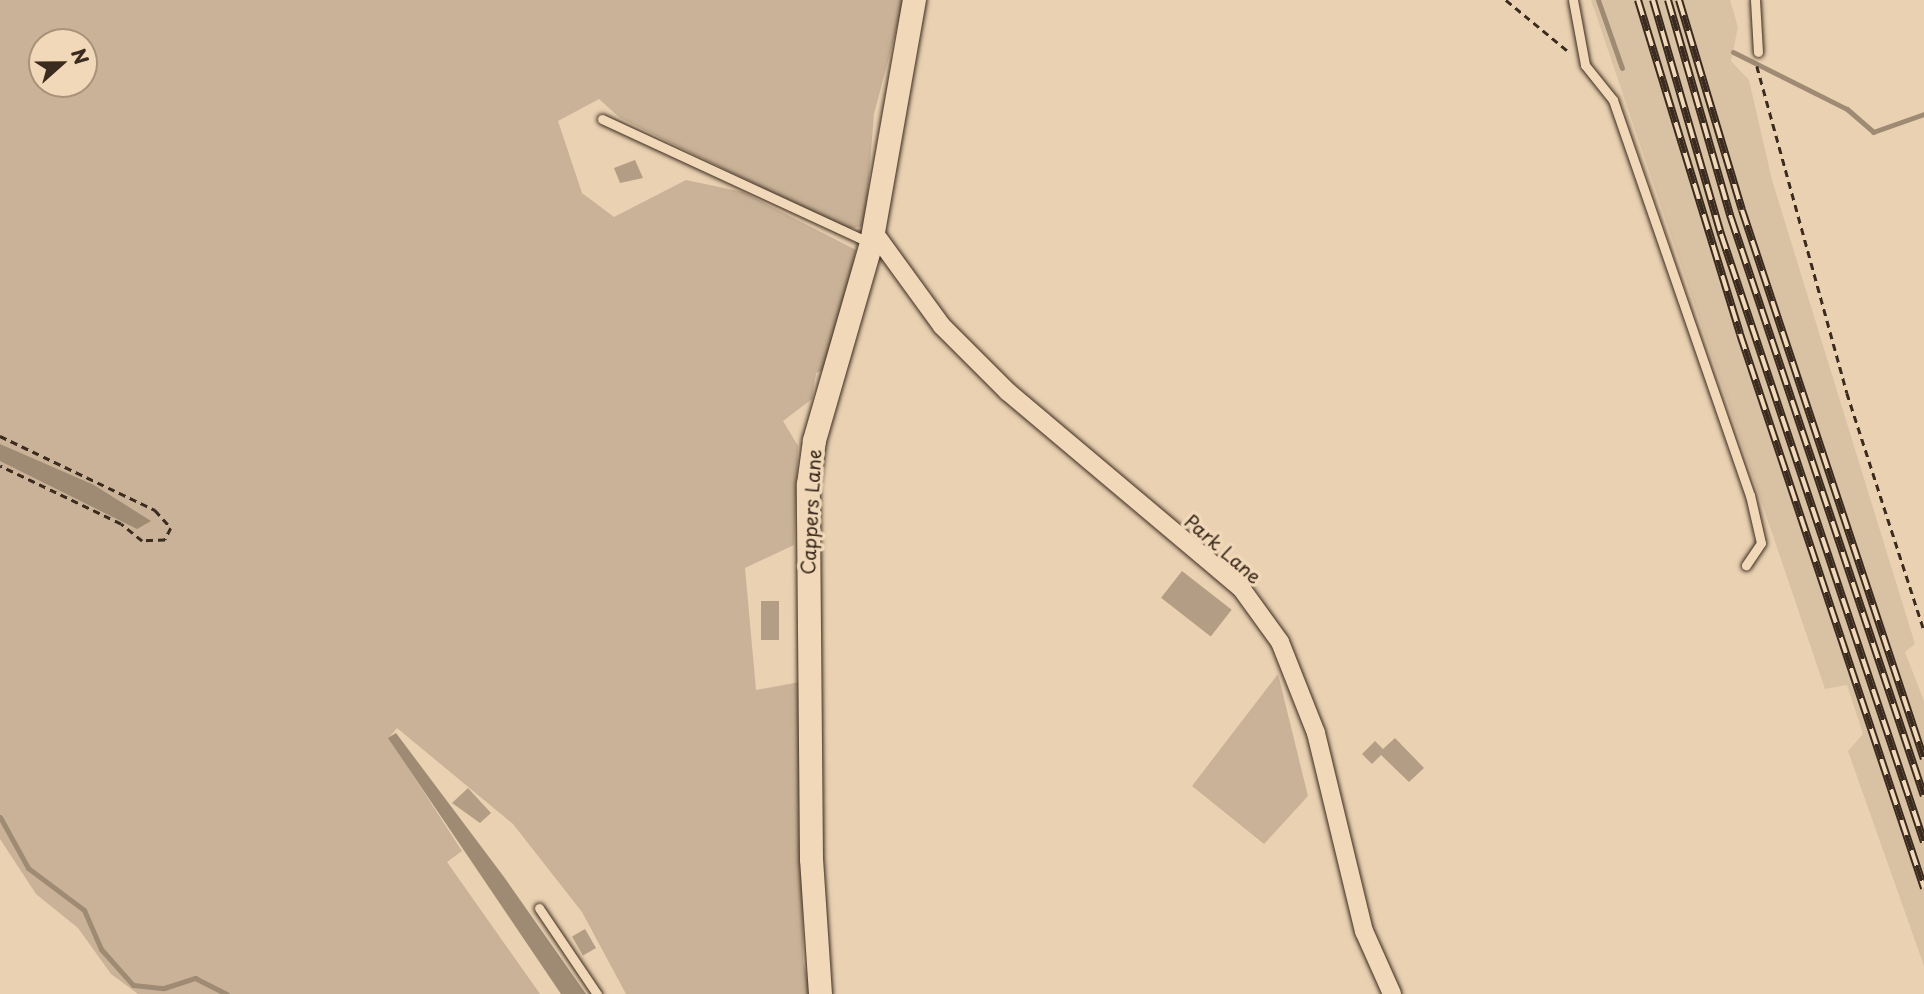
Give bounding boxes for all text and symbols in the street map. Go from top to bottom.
north arrow [28,28,98,98]
text: N [65,44,97,68]
street label: Cappers Lane [796,448,826,576]
street label: Park Lane [1181,510,1265,588]

